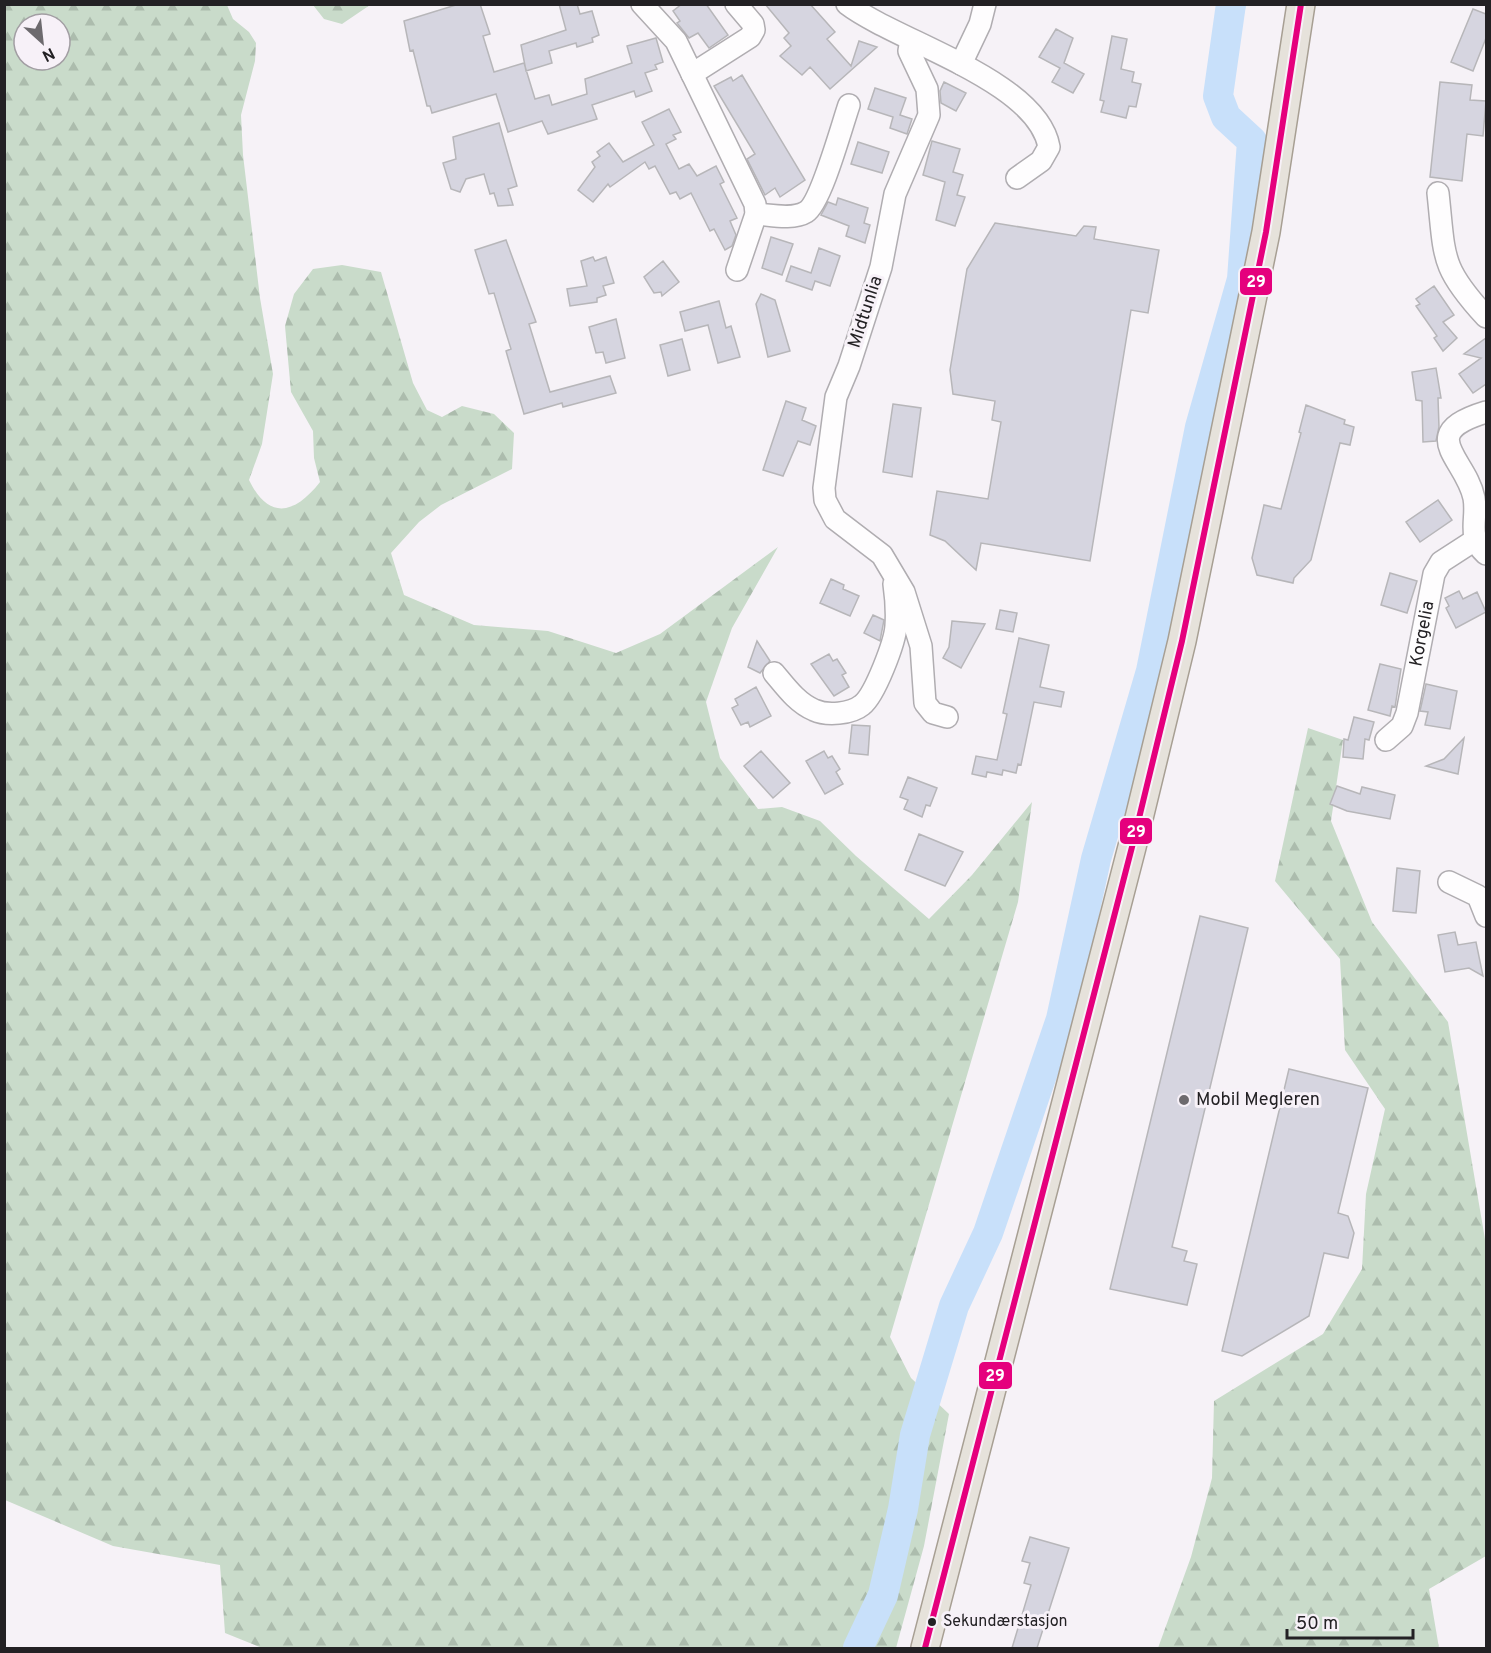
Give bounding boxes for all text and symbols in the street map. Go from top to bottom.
north arrow [12,12,72,72]
text: N [38,42,58,65]
line badge: 29 [1239,267,1273,296]
street label: Midtunlia [844,273,888,351]
text: 29 [1246,273,1266,293]
street label: Korgelia [1405,599,1440,668]
line badge: 29 [1119,817,1153,845]
text: 29 [1126,823,1146,843]
place label: Mobil Megleren [1196,1089,1320,1112]
marker: Mobil Megleren [1177,1093,1191,1107]
line badge: 29 [978,1361,1013,1390]
text: 29 [985,1367,1005,1387]
scale bar [1287,1602,1413,1640]
place label: Sekundærstasjon [943,1612,1068,1632]
text: 50 m [1296,1613,1338,1636]
marker: Sekundærstasjon [926,1616,938,1628]

